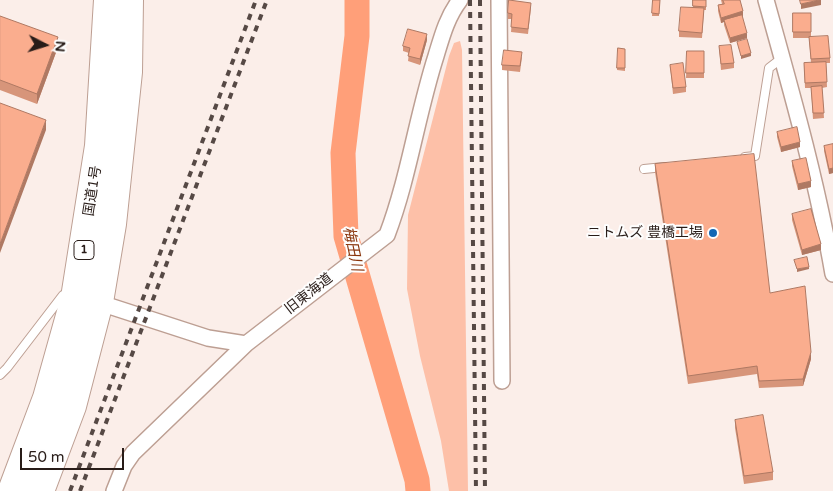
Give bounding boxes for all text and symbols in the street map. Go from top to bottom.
north arrow [20,20,70,70]
text: N [51,40,69,53]
street label: 国道1号 [81,165,105,217]
water label: 梅田川 [339,225,365,273]
place label: ニトムズ 豊橋工場 [587,225,703,241]
marker: ニトムズ 豊橋工場 [707,227,719,239]
road number: 1 [74,240,94,260]
street label: 旧東海道 [282,270,336,318]
scale bar [22,438,126,470]
text: 50 m [28,448,65,466]

